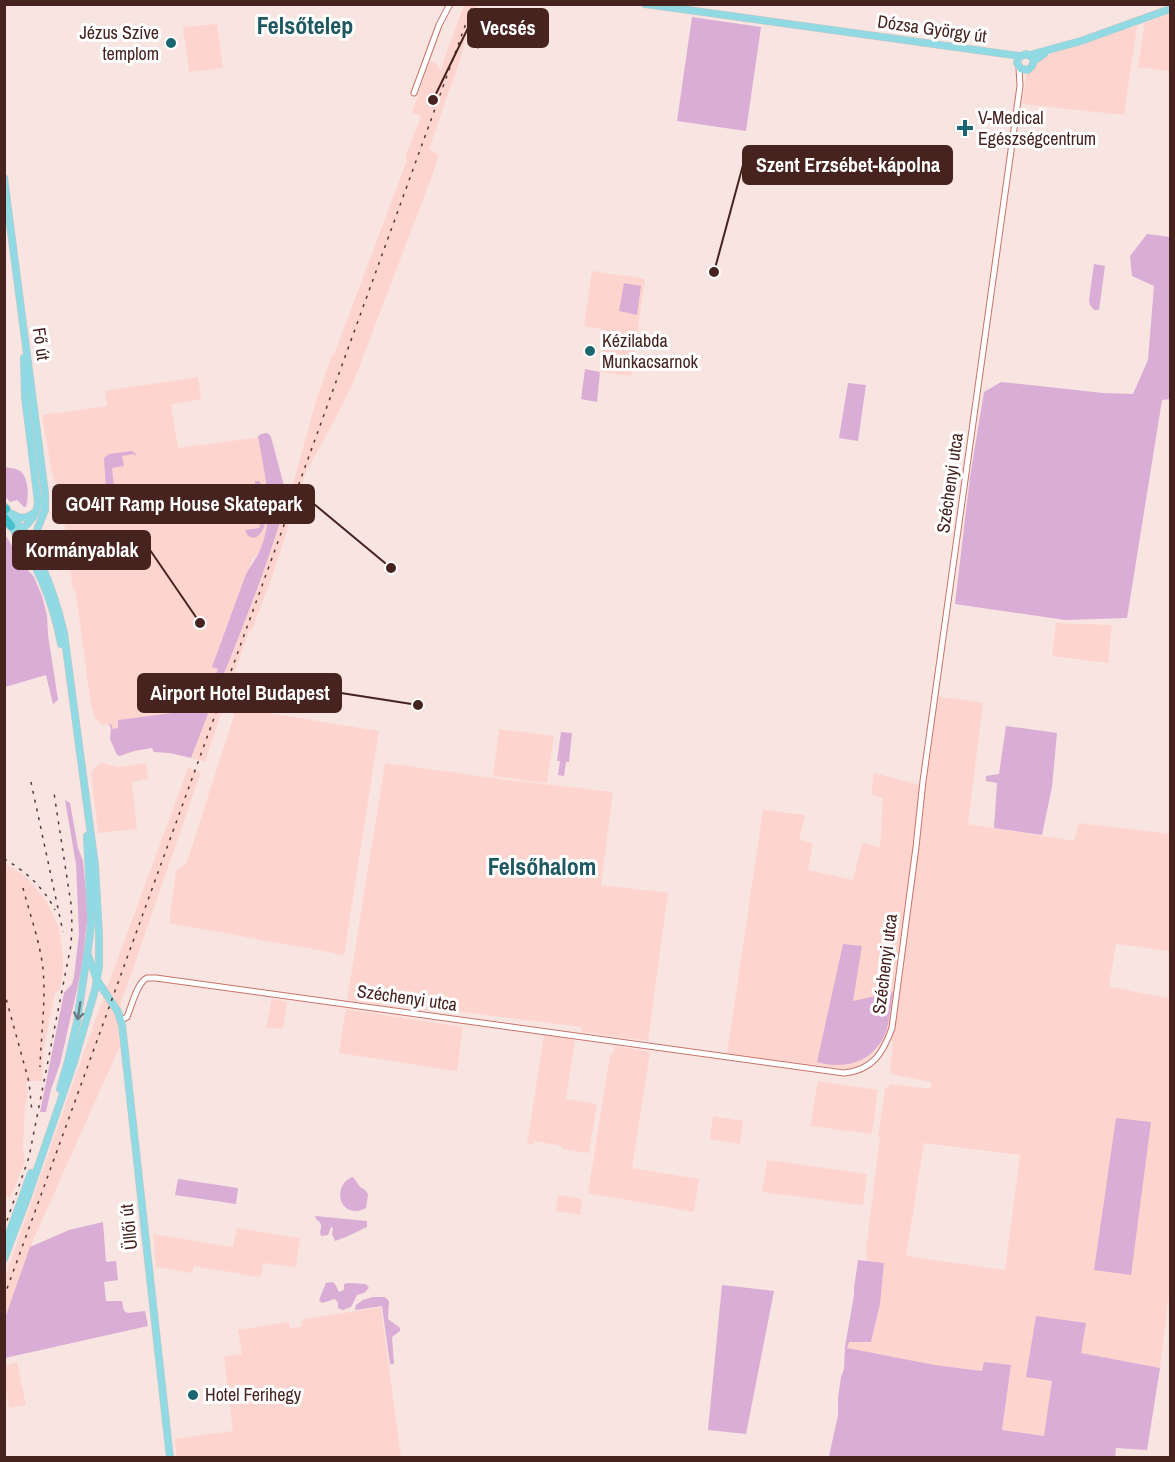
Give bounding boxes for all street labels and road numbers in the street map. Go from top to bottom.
street label: Dózsa György út [876,8,988,49]
street label: Fő út [27,326,56,362]
street label: Széchenyi utca [930,431,969,535]
street label: Széchenyi utca [866,912,903,1016]
street label: Széchenyi utca [355,978,459,1017]
street label: Üllői út [114,1203,143,1251]

